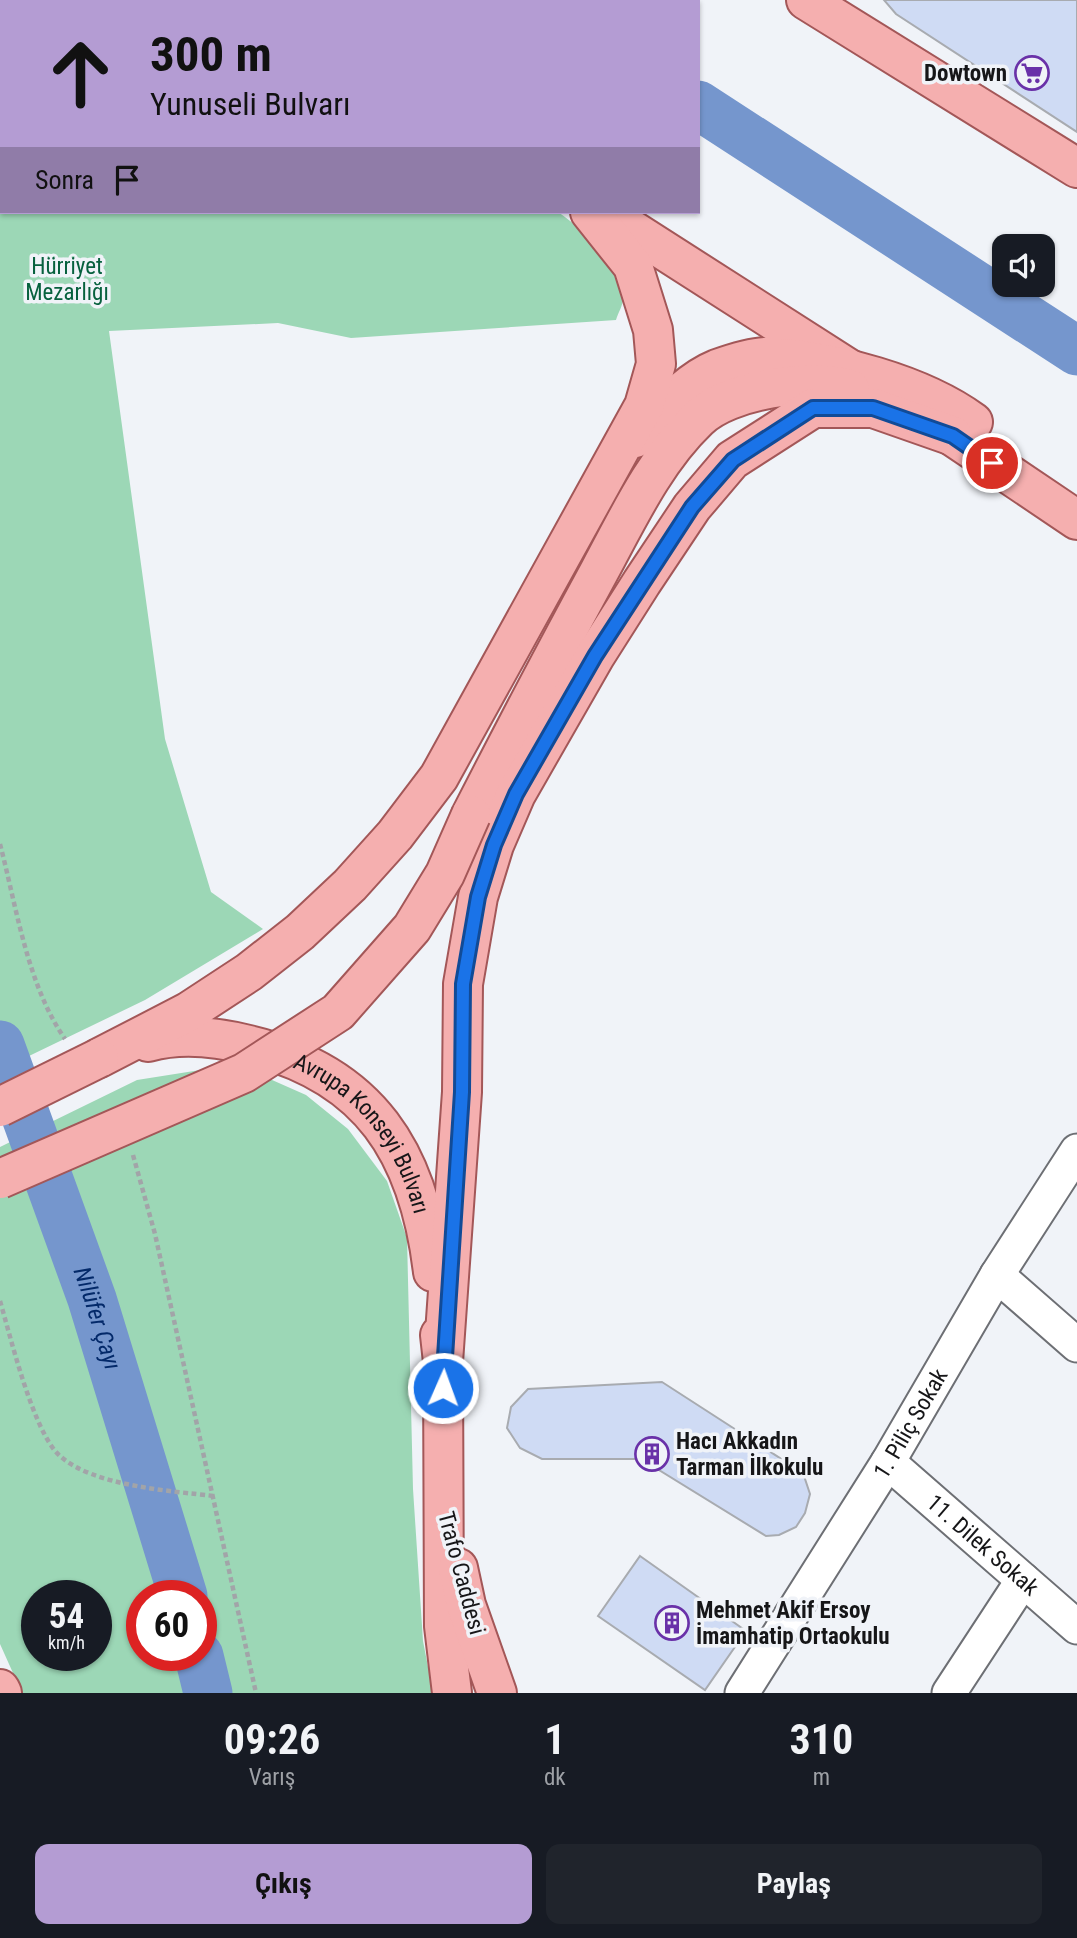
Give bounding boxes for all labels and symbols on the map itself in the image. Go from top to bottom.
supermarket icon: Dowtown [1013,54,1051,92]
place label: Dowtown [924,60,1007,87]
park label: Hürriyet Mezarlığı [25,253,109,306]
pin [962,433,1022,493]
street label: Avrupa Konseyi Bulvarı [290,1048,435,1216]
water label: Nilüfer Çayı [67,1263,127,1373]
position arrow [406,1351,480,1425]
street label: 1. Piliç Sokak [868,1363,954,1483]
place label: Hacı Akkadın Tarman İlkokulu [676,1428,823,1481]
building icon: Hacı Akkadın Tarman İlkokulu [633,1435,671,1473]
street label: 11. Dilek Sokak [921,1489,1044,1602]
street label: Trafo Caddesi [432,1509,491,1638]
speed limit sign: 60 [126,1580,217,1671]
place label: Mehmet Akif Ersoy İmamhatip Ortaokulu [696,1597,890,1650]
building icon: Mehmet Akif Ersoy İmamhatip Ortaokulu [653,1604,691,1642]

